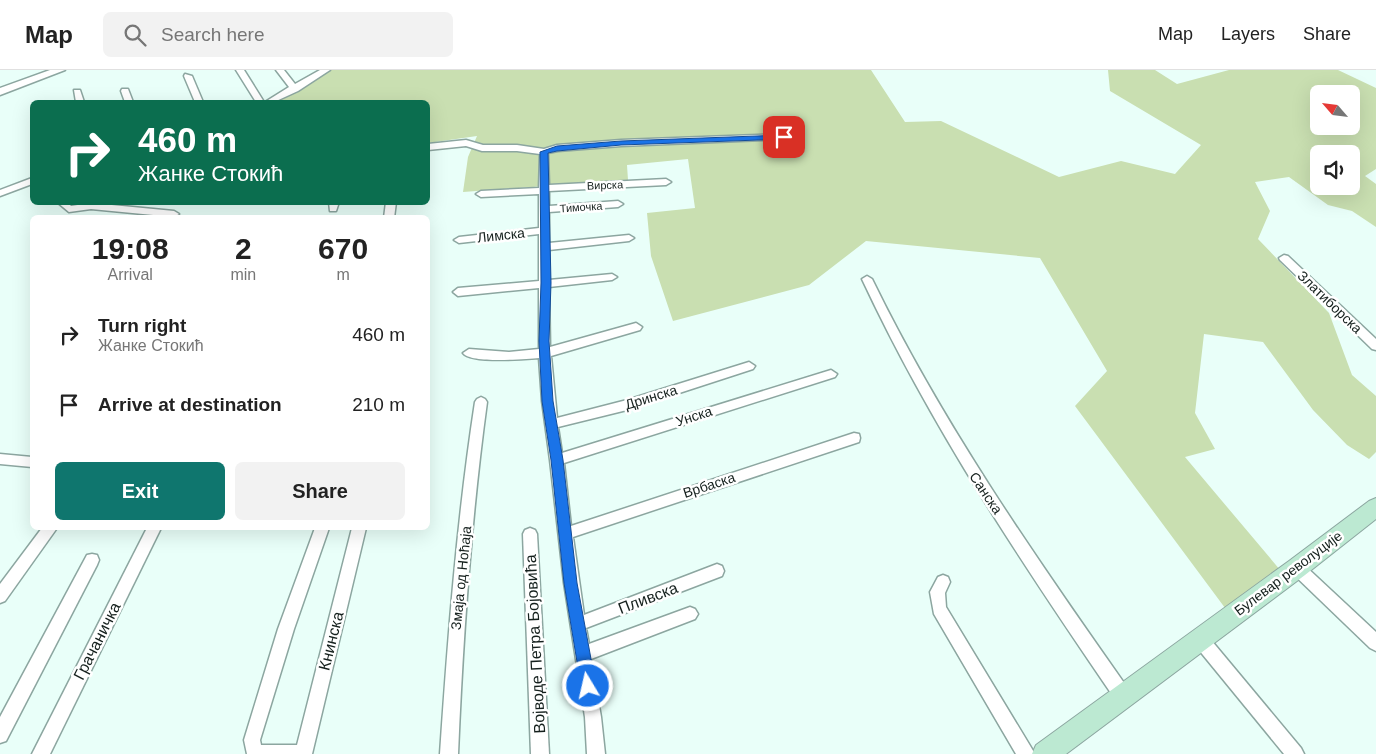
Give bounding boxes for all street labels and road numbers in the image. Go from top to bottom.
street label: Вирска [587,178,624,192]
street label: Тимочка [559,199,604,214]
street label: Лимска [476,225,526,245]
street label: Златиборска [1295,267,1366,337]
street label: Дринска [623,381,679,413]
street label: Унска [674,403,714,429]
street label: Врбаска [681,469,737,501]
street label: Санска [966,469,1006,517]
street label: Змаја од Ноћаја [448,525,474,631]
street label: Булевар револуције [1231,527,1345,619]
street label: Војводе Петра Бојовића [522,554,548,734]
street label: Пливска [616,579,680,617]
street label: Грачаничка [70,599,124,683]
street label: Книнска [315,610,347,672]

